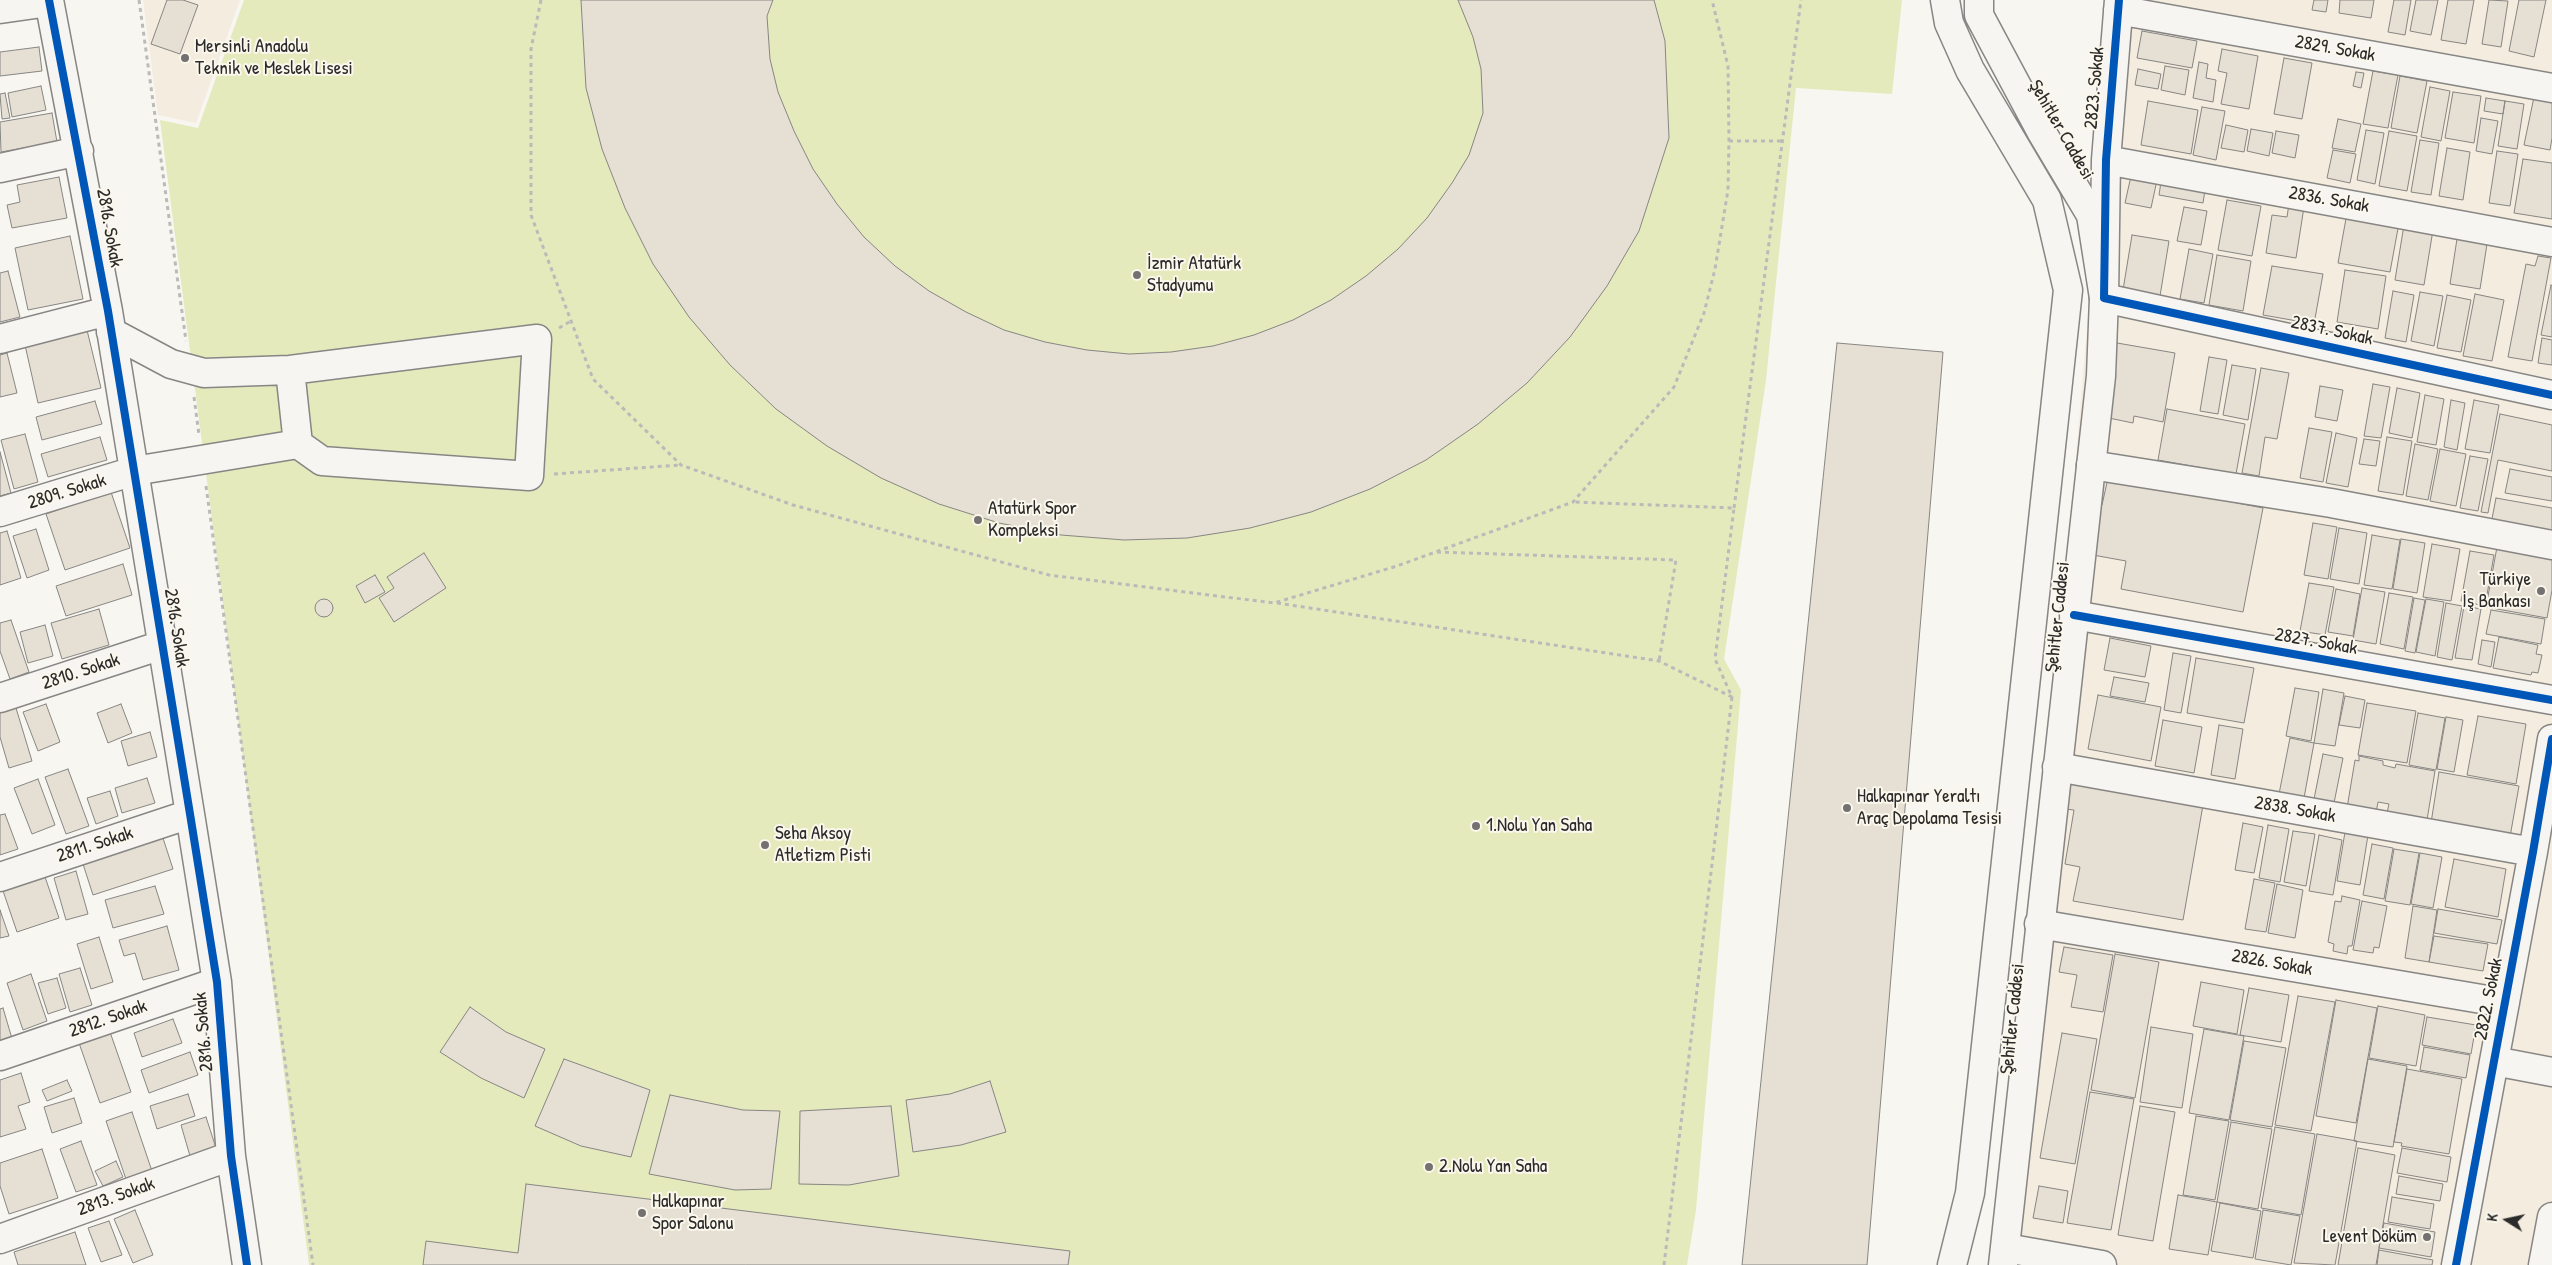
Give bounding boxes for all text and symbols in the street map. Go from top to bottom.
street label: 2829. Sokak [2293,31,2377,67]
place label: Mersinli Anadolu Teknik ve Meslek Lisesi [195,36,353,80]
street label: 2823. Sokak [2080,46,2110,130]
marker: Mersinli Anadolu Teknik ve Meslek Lisesi [179,52,191,64]
street label: Şehitler Caddesi [2023,76,2099,184]
street label: 2836. Sokak [2287,182,2371,218]
street label: 2816. Sokak [91,187,127,269]
place label: İzmir Atatürk Stadyumu [1147,253,1241,297]
marker: İzmir Atatürk Stadyumu [1131,269,1143,281]
street label: 2837. Sokak [2289,311,2375,351]
street label: 2809. Sokak [25,469,109,515]
place label: Atatürk Spor Kompleksi [988,498,1077,542]
marker: Atatürk Spor Kompleksi [972,514,984,526]
street label: Şehitler Caddesi [2041,561,2075,673]
place label: Türkiye İş Bankası [2462,569,2531,613]
marker: Türkiye İş Bankası [2535,585,2547,597]
street label: 2816. Sokak [159,587,193,669]
street label: 2827. Sokak [2273,624,2359,660]
street label: 2810. Sokak [39,649,123,695]
place label: Halkapınar Yeraltı Araç Depolama Tesisi [1857,786,2002,830]
street label: 2838. Sokak [2253,792,2337,828]
marker: Halkapınar Yeraltı Araç Depolama Tesisi [1841,802,1853,814]
place label: 1.Nolu Yan Saha [1486,815,1592,837]
marker: 1.Nolu Yan Saha [1470,820,1482,832]
street label: 2811. Sokak [54,822,136,868]
place label: Seha Aksoy Atletizm Pisti [775,823,871,867]
marker: Seha Aksoy Atletizm Pisti [759,839,771,851]
street label: 2826. Sokak [2230,945,2314,981]
street label: 2822. Sokak [2470,956,2508,1042]
street label: Şehitler Caddesi [1996,963,2030,1075]
street label: 2816. Sokak [189,991,219,1073]
street label: 2812. Sokak [66,995,150,1043]
place label: 2.Nolu Yan Saha [1439,1156,1547,1178]
marker: 2.Nolu Yan Saha [1423,1161,1435,1173]
street label: 2813. Sokak [74,1173,158,1221]
place label: Halkapınar Spor Salonu [652,1191,733,1235]
north arrow [2482,1195,2532,1245]
marker: Halkapınar Spor Salonu [636,1207,648,1219]
text: K [2482,1212,2502,1223]
place label: Levent Döküm [2323,1226,2417,1248]
marker: Levent Döküm [2421,1231,2433,1243]

